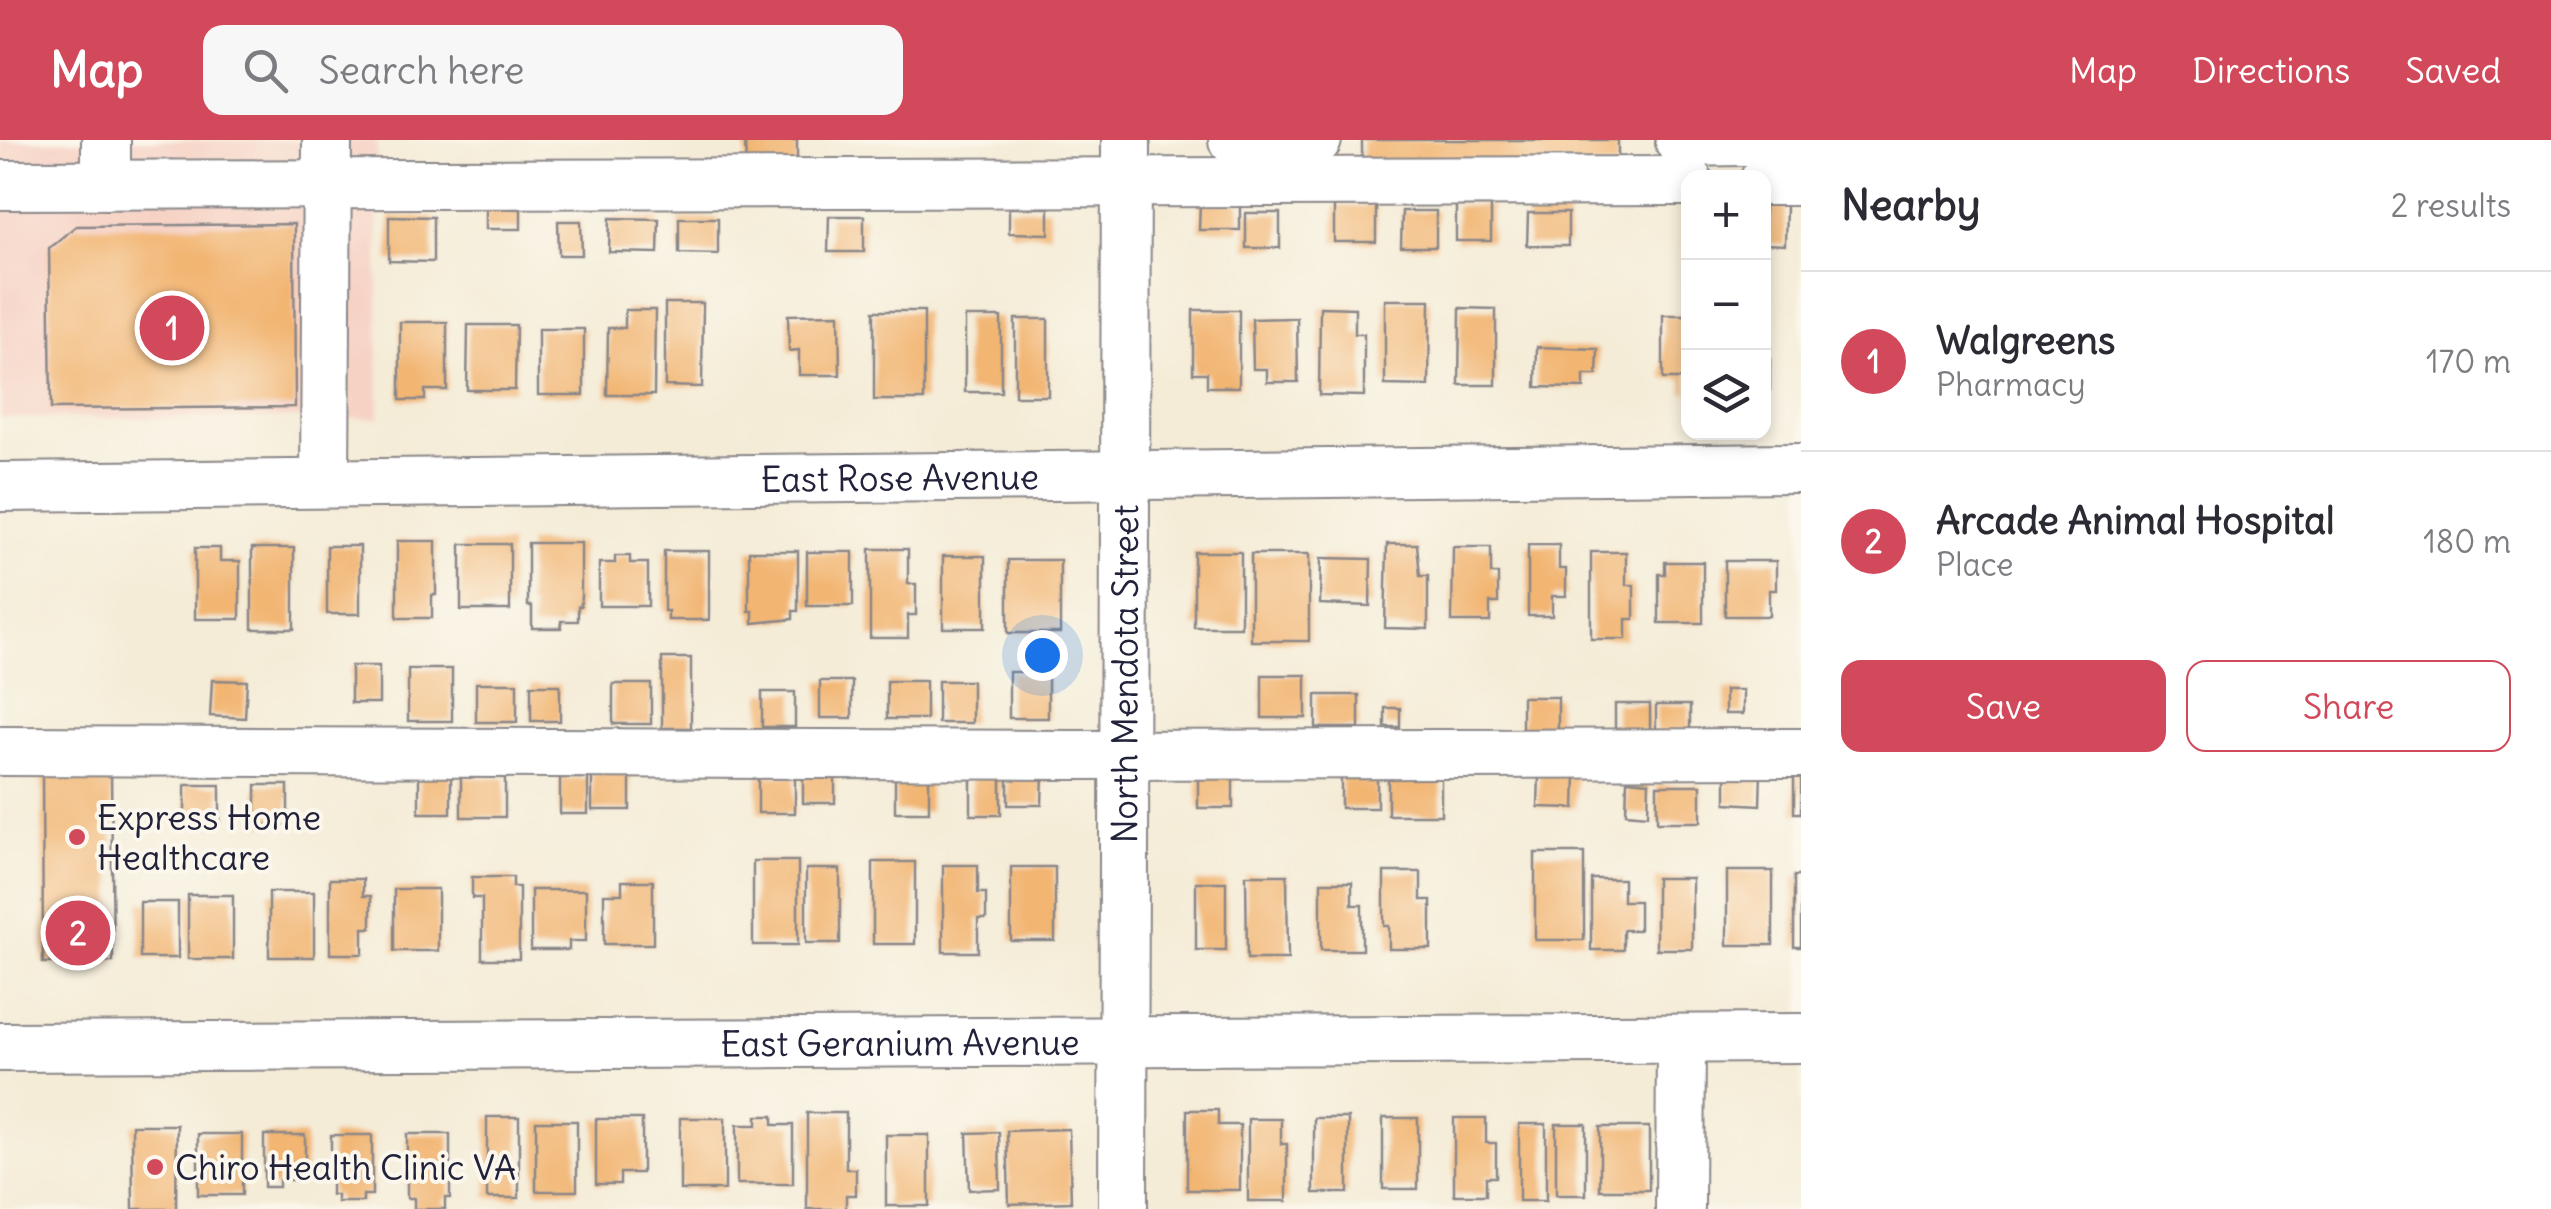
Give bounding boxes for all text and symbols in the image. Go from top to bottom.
search box [203,25,903,115]
text: Map [50,40,143,100]
icon: search [238,43,293,98]
text: Search here [318,47,524,94]
text: Map [2069,48,2137,92]
text: Directions [2192,48,2350,92]
text: Saved [2405,48,2501,92]
map controls [1681,170,1771,440]
button: + [1681,170,1771,260]
text: Nearby [1841,179,1980,231]
text: 2 results [2391,185,2511,226]
button: − [1681,260,1771,350]
pin: 1 [140,290,204,366]
text: Walgreens [1936,317,2115,364]
text: 1 [1867,341,1880,382]
text: 170 m [2426,341,2511,382]
button: layers [1681,350,1771,440]
text: Pharmacy [1936,364,2086,405]
street label: East Rose Avenue [761,454,1039,501]
text: Arcade Animal Hospital [1936,497,2334,544]
street label: North Mendota Street [1102,504,1147,844]
text: 2 [1865,521,1882,562]
text: 180 m [2423,521,2511,562]
text: Place [1936,544,2013,585]
your location [1017,630,1068,681]
button: Save [1841,660,2166,752]
button: Share [2186,660,2511,752]
place label: Express Home Healthcare [97,795,321,879]
marker: Express Home Healthcare [66,826,88,848]
pin: 2 [46,896,110,970]
street label: East Geranium Avenue [720,1020,1080,1065]
place label: Chiro Health Clinic VA [175,1145,516,1189]
marker: Chiro Health Clinic VA [144,1156,166,1178]

